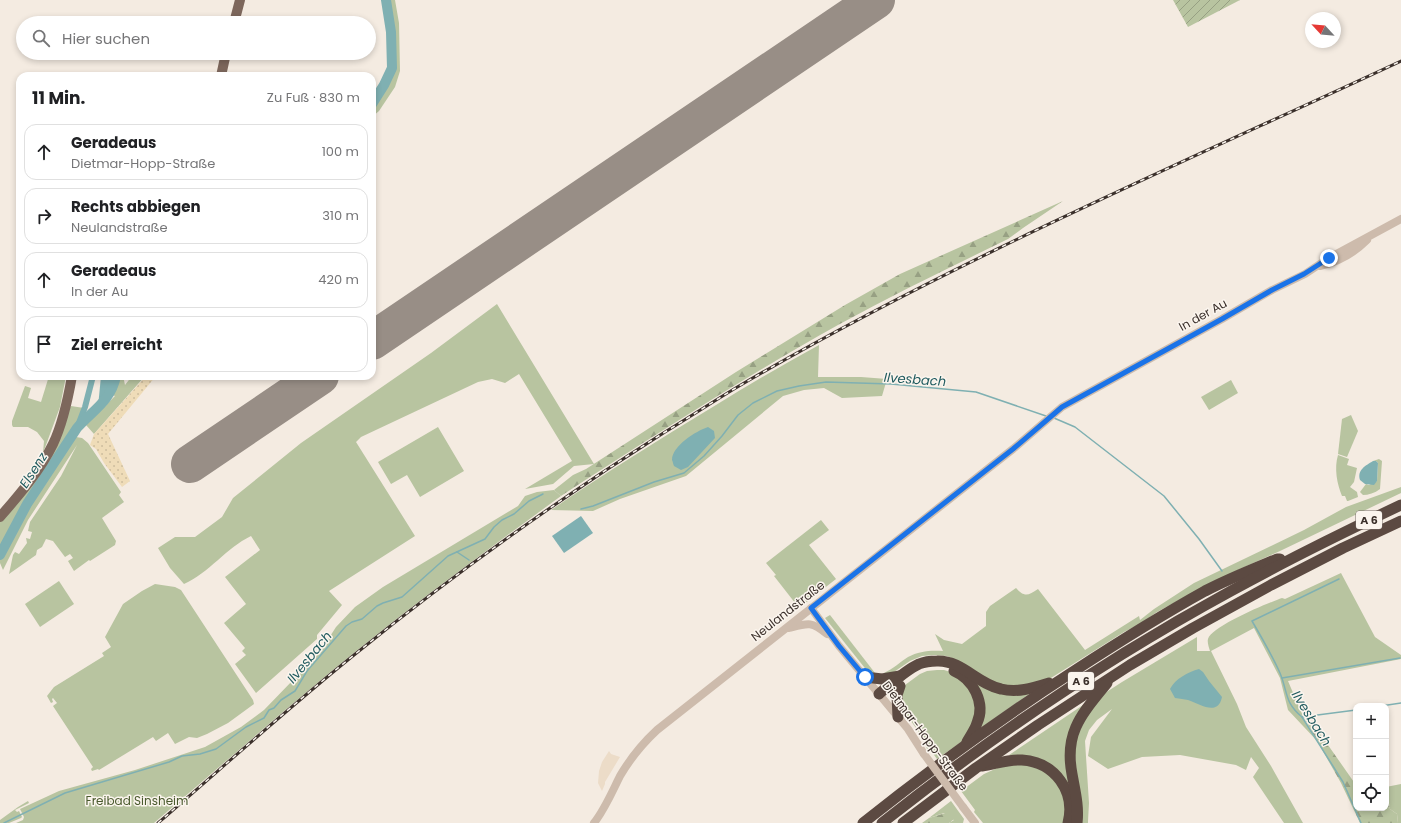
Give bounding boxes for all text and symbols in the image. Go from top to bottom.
north arrow [1305,12,1341,48]
search box [16,16,376,60]
icon: search [30,27,52,49]
text: Hier suchen [62,28,150,49]
text: 11 Min. [32,86,85,110]
text: Zu Fuß · 830 m [267,88,360,107]
text: Geradeaus [71,132,156,153]
icon: ahead [33,141,55,163]
text: 100 m [322,142,359,161]
text: Dietmar-Hopp-Straße [71,154,215,173]
text: Rechts abbiegen [71,196,201,217]
icon: right [33,205,55,227]
text: 310 m [322,206,359,225]
text: Neulandstraße [71,218,168,237]
route end [1320,249,1338,267]
text: Geradeaus [71,260,156,281]
icon: ahead [33,269,55,291]
text: 420 m [318,270,359,289]
text: In der Au [71,282,128,301]
street label: In der Au [1176,294,1230,335]
icon: arrive [33,333,55,355]
text: Ziel erreicht [71,334,162,355]
water label: Ilvesbach [883,368,947,391]
water label: Elsenz [15,449,52,492]
road number: A 6 [1356,511,1382,529]
street label: Neulandstraße [747,576,828,645]
water label: Ilvesbach [282,627,336,688]
route start [856,668,874,686]
road number: A 6 [1068,672,1094,690]
street label: Dietmar-Hopp-Straße [879,677,972,794]
water label: Ilvesbach [1287,687,1336,750]
map controls [1353,703,1389,811]
button: + [1353,703,1389,739]
button: − [1353,739,1389,775]
button: locate [1353,775,1389,811]
park label: Freibad Sinsheim [86,792,188,809]

